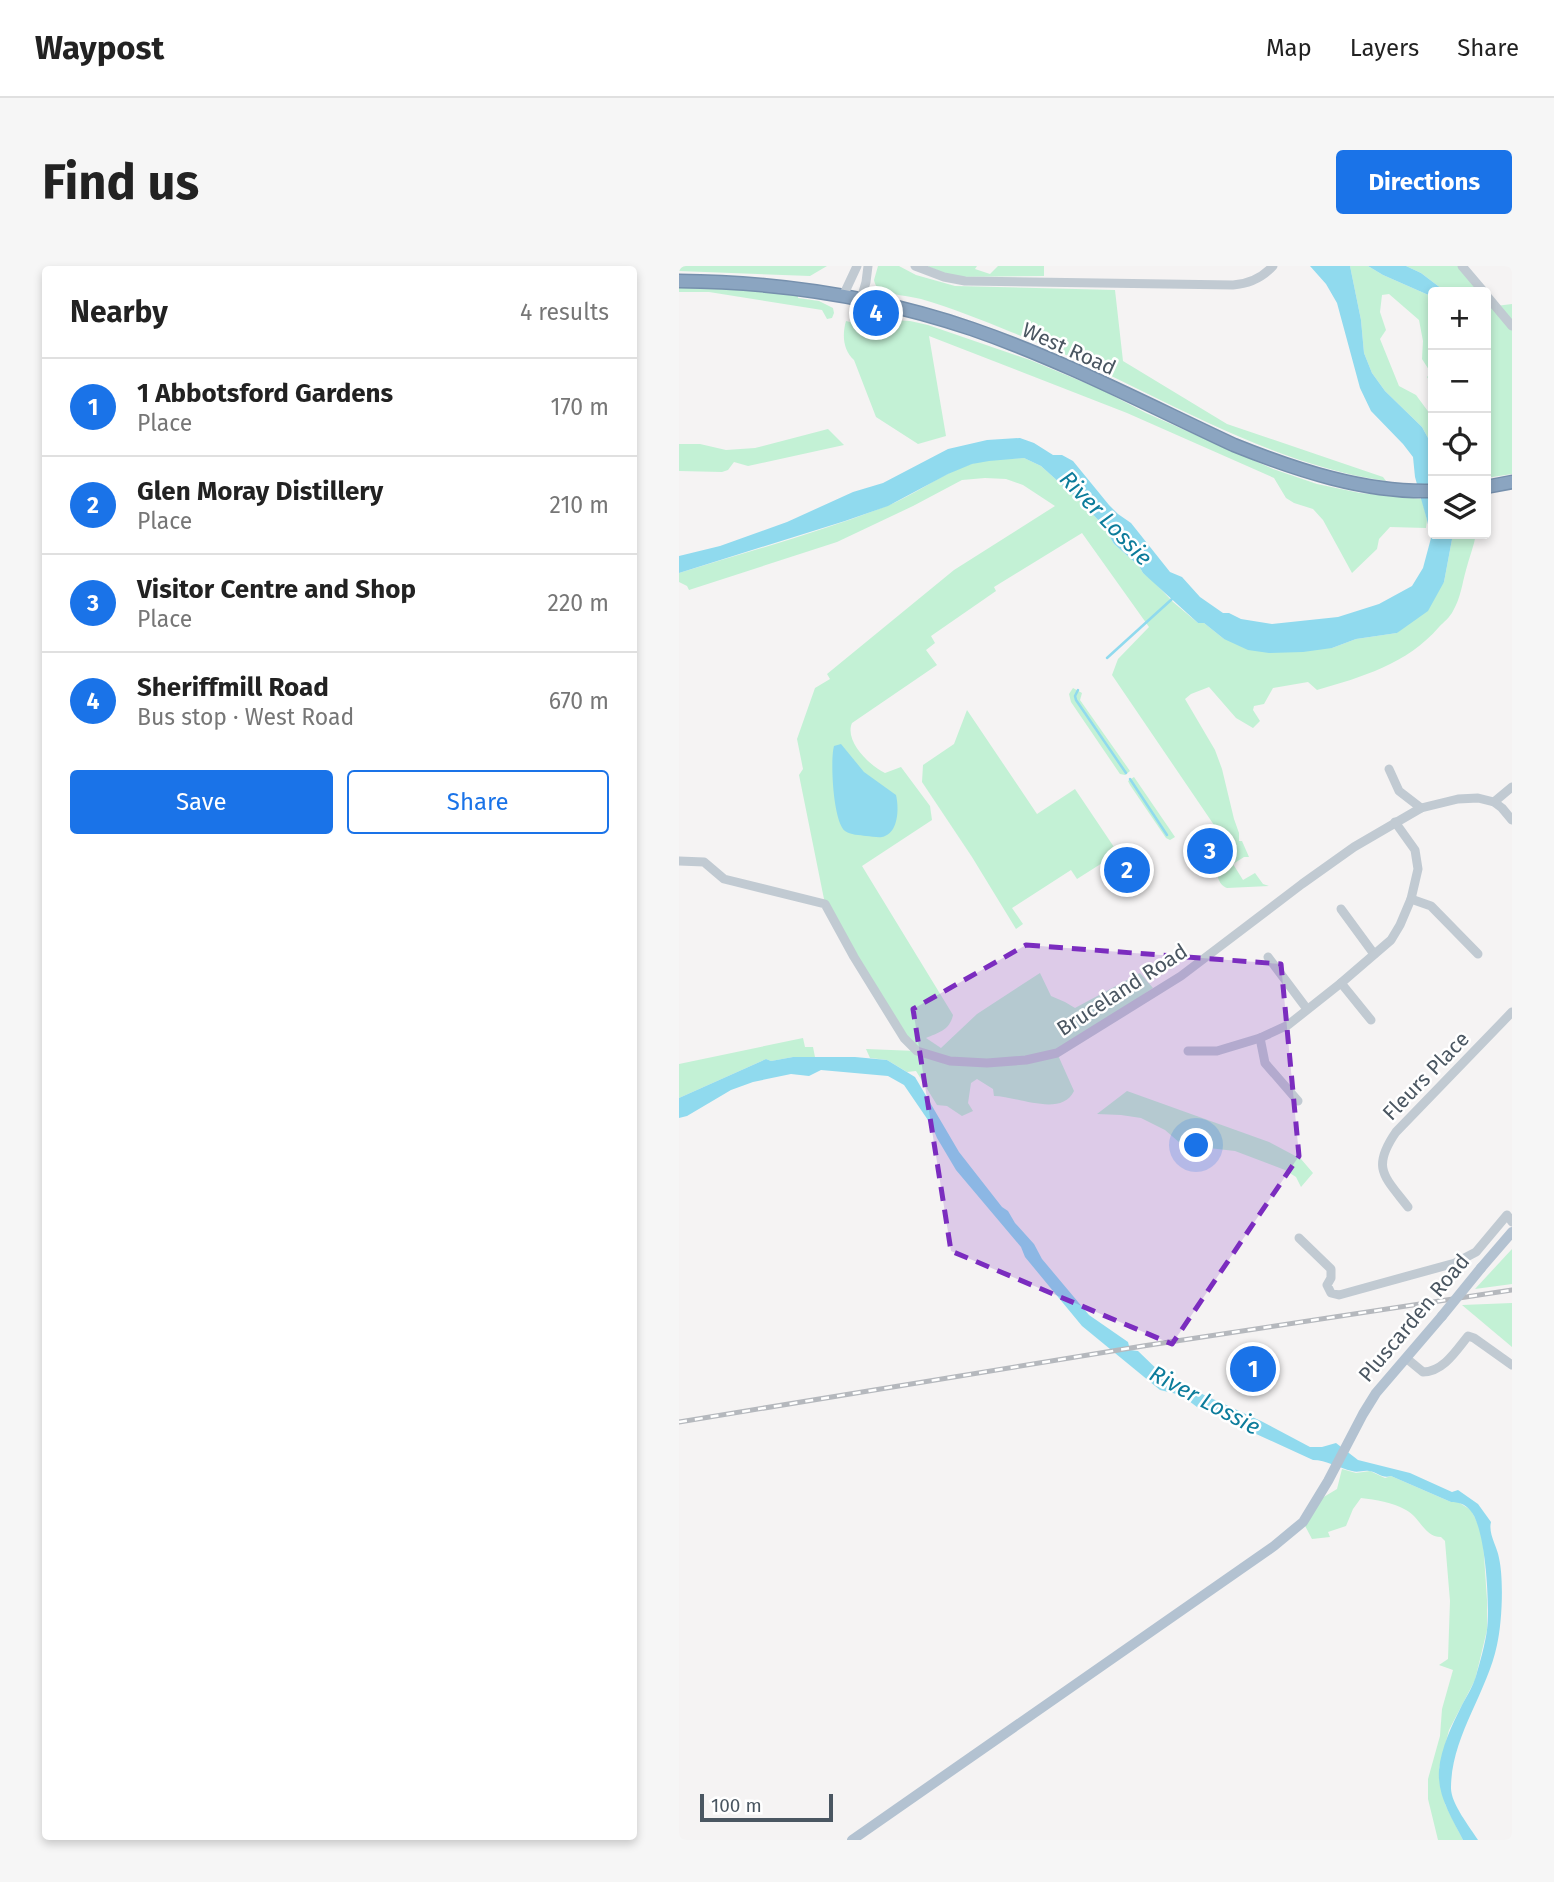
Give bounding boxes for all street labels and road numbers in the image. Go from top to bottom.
street label: West Road [1018,317,1120,381]
street label: Bruceland Road [1052,938,1192,1042]
street label: Fleurs Place [1377,1026,1475,1126]
street label: Pluscarden Road [1353,1249,1475,1387]

